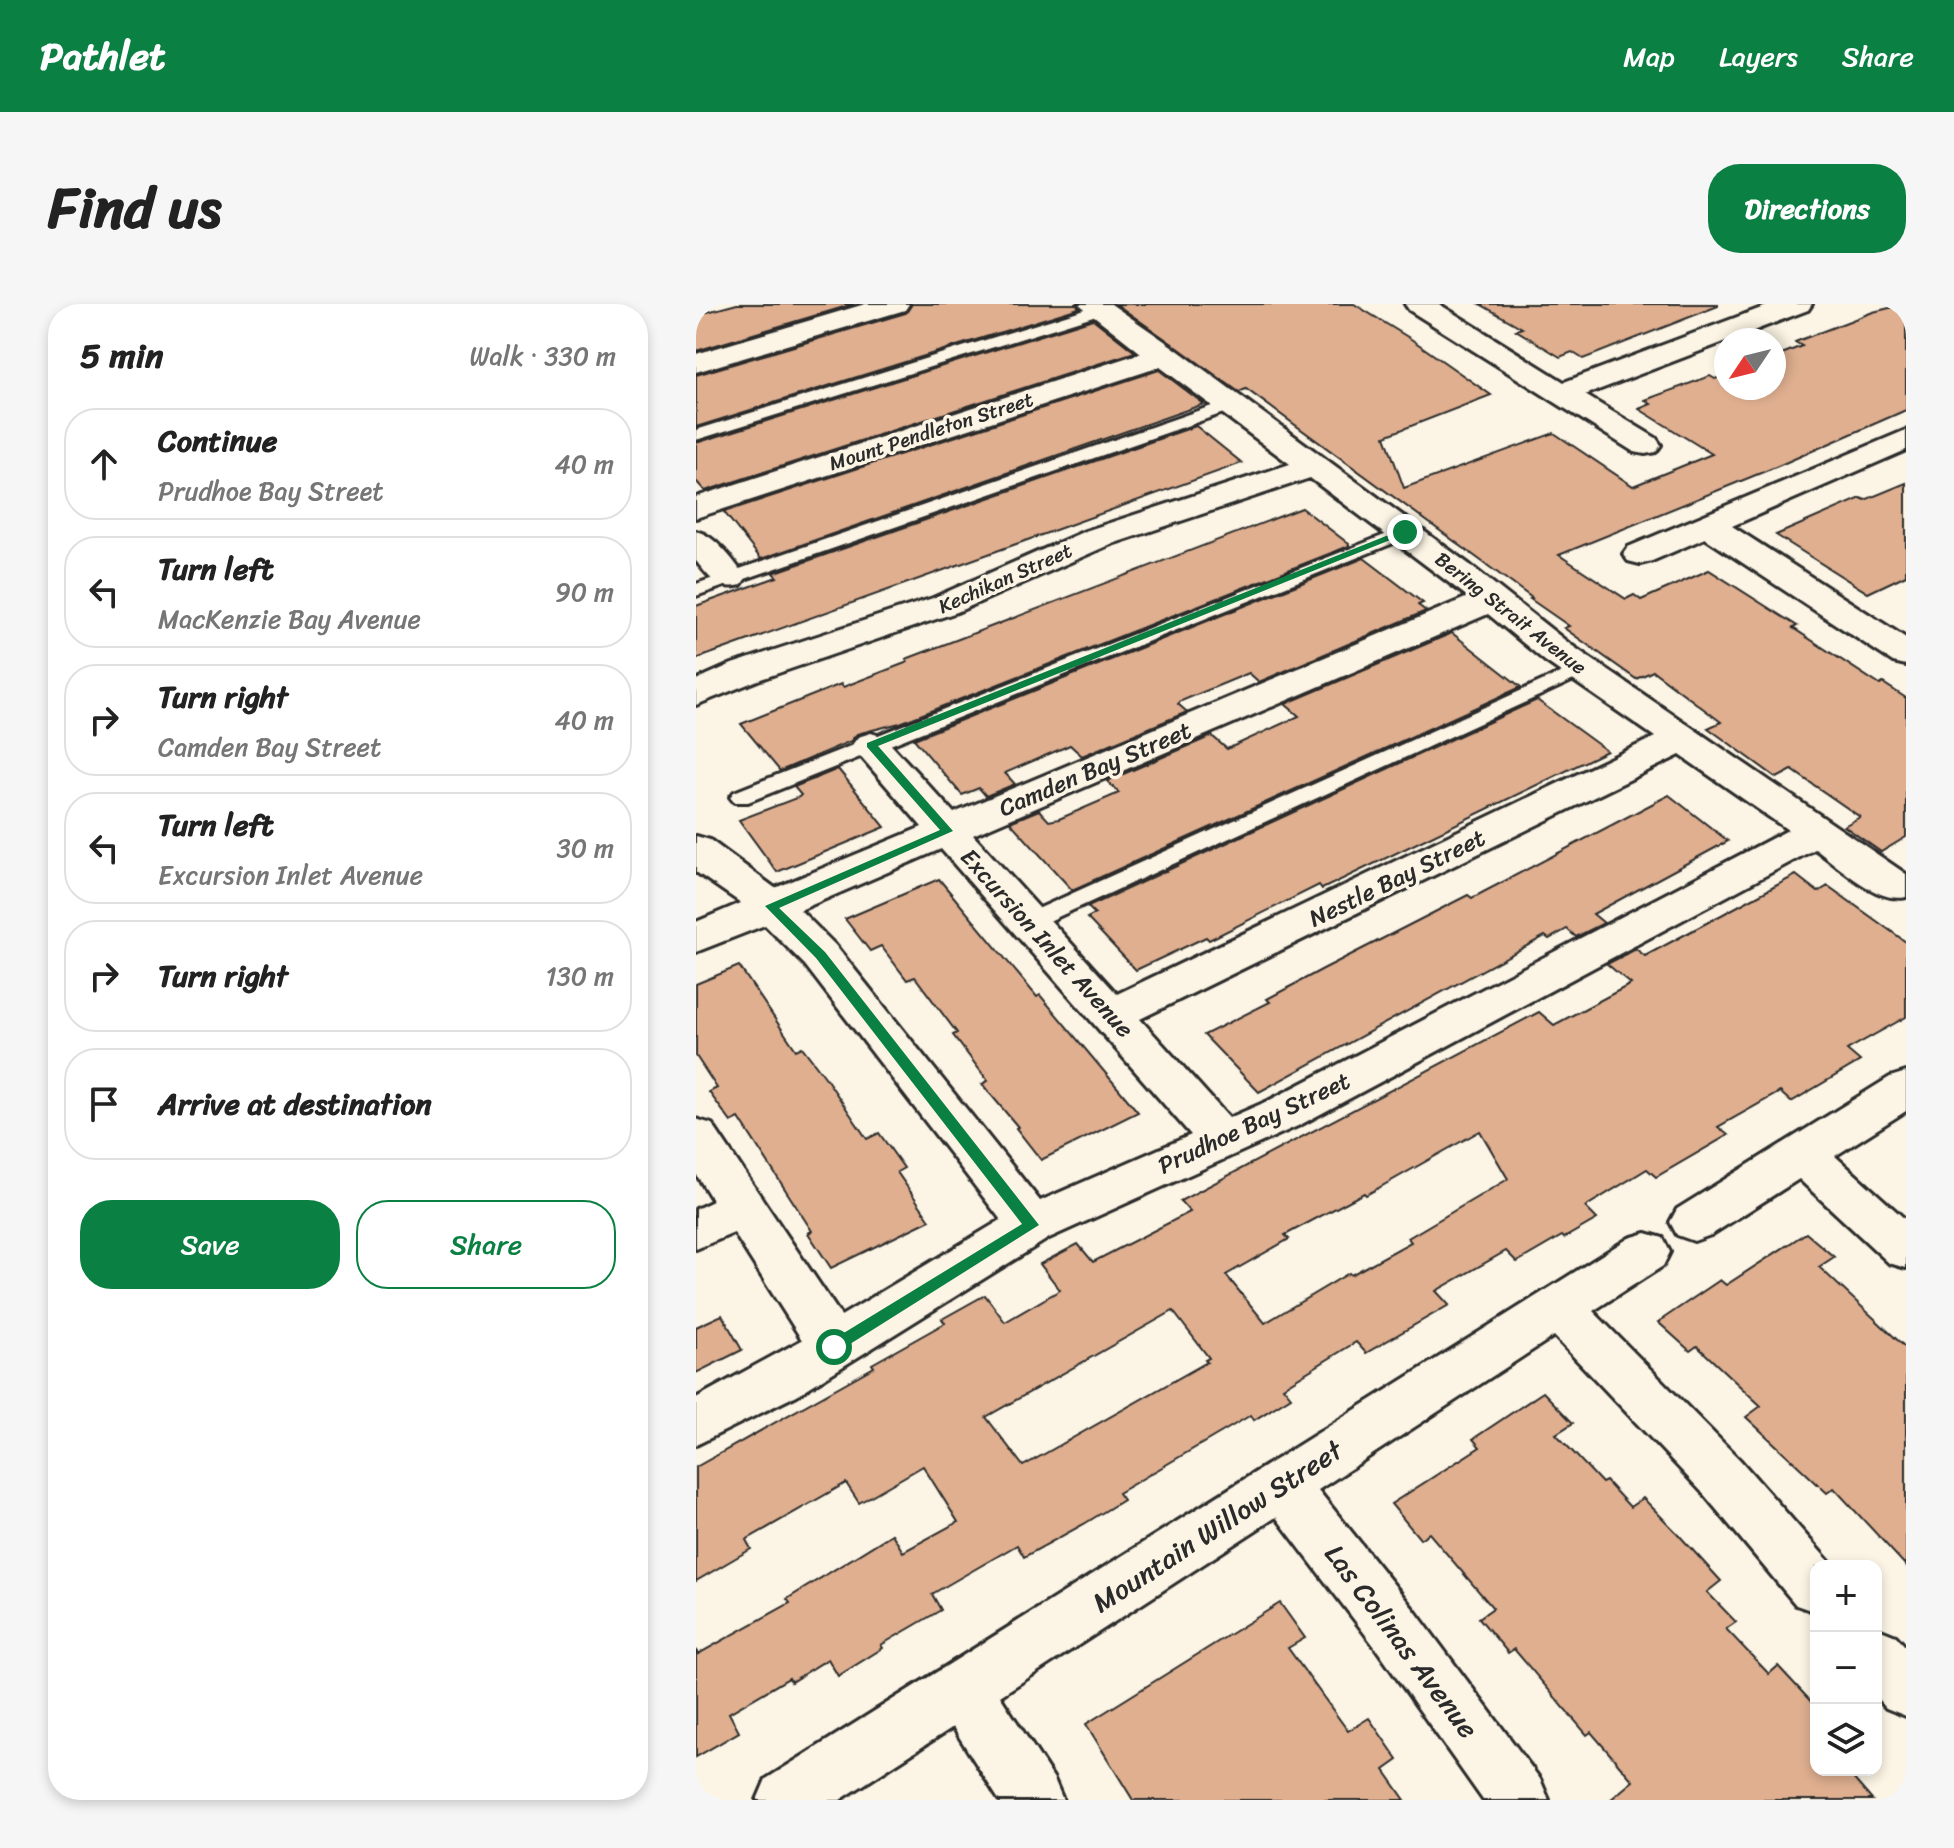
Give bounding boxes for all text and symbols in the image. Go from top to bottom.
text: Pathlet [40,23,166,90]
text: Map [1623,32,1675,81]
text: Layers [1719,32,1798,81]
text: Share [1842,32,1914,81]
text: Find us [48,159,221,258]
button: Directions [1708,164,1906,253]
text: 5 min [80,326,163,386]
north arrow [1714,328,1786,400]
text: Walk · 330 m [469,333,616,379]
street label: Mount Pendleton Street [824,382,1038,481]
text: Continue [158,414,277,468]
text: 40 m [555,441,614,487]
icon: ahead [82,442,126,486]
text: Prudhoe Bay Street [158,468,384,514]
route end [1387,514,1423,550]
street label: Kechikan Street [932,533,1078,624]
text: Turn left [158,542,274,596]
street label: Bering Strait Avenue [1427,543,1594,684]
text: 90 m [555,569,614,615]
icon: left [82,570,126,614]
text: MacKenzie Bay Avenue [158,596,421,642]
text: Turn right [158,670,288,724]
text: 40 m [555,697,614,743]
icon: right [82,698,126,742]
street label: Camden Bay Street [992,709,1198,829]
text: Camden Bay Street [158,724,381,770]
text: Turn left [158,798,274,852]
street label: Nestle Bay Street [1301,817,1493,939]
text: 30 m [557,825,614,871]
icon: left [82,826,126,870]
street label: Excursion Inlet Avenue [950,838,1144,1048]
text: Excursion Inlet Avenue [158,852,423,898]
text: Turn right [158,949,288,1003]
text: 130 m [545,953,614,999]
icon: right [82,954,126,998]
street label: Prudhoe Bay Street [1151,1060,1357,1186]
text: Arrive at destination [158,1077,432,1131]
icon: arrive [82,1082,126,1126]
button: Save [80,1200,340,1289]
button: Share [356,1200,616,1289]
route start [816,1329,852,1365]
street label: Mountain Willow Street [1082,1426,1354,1626]
street label: Las Colinas Avenue [1312,1533,1492,1750]
map controls [1810,1560,1882,1776]
button: + [1810,1560,1882,1632]
button: − [1810,1632,1882,1704]
button: layers [1810,1704,1882,1776]

